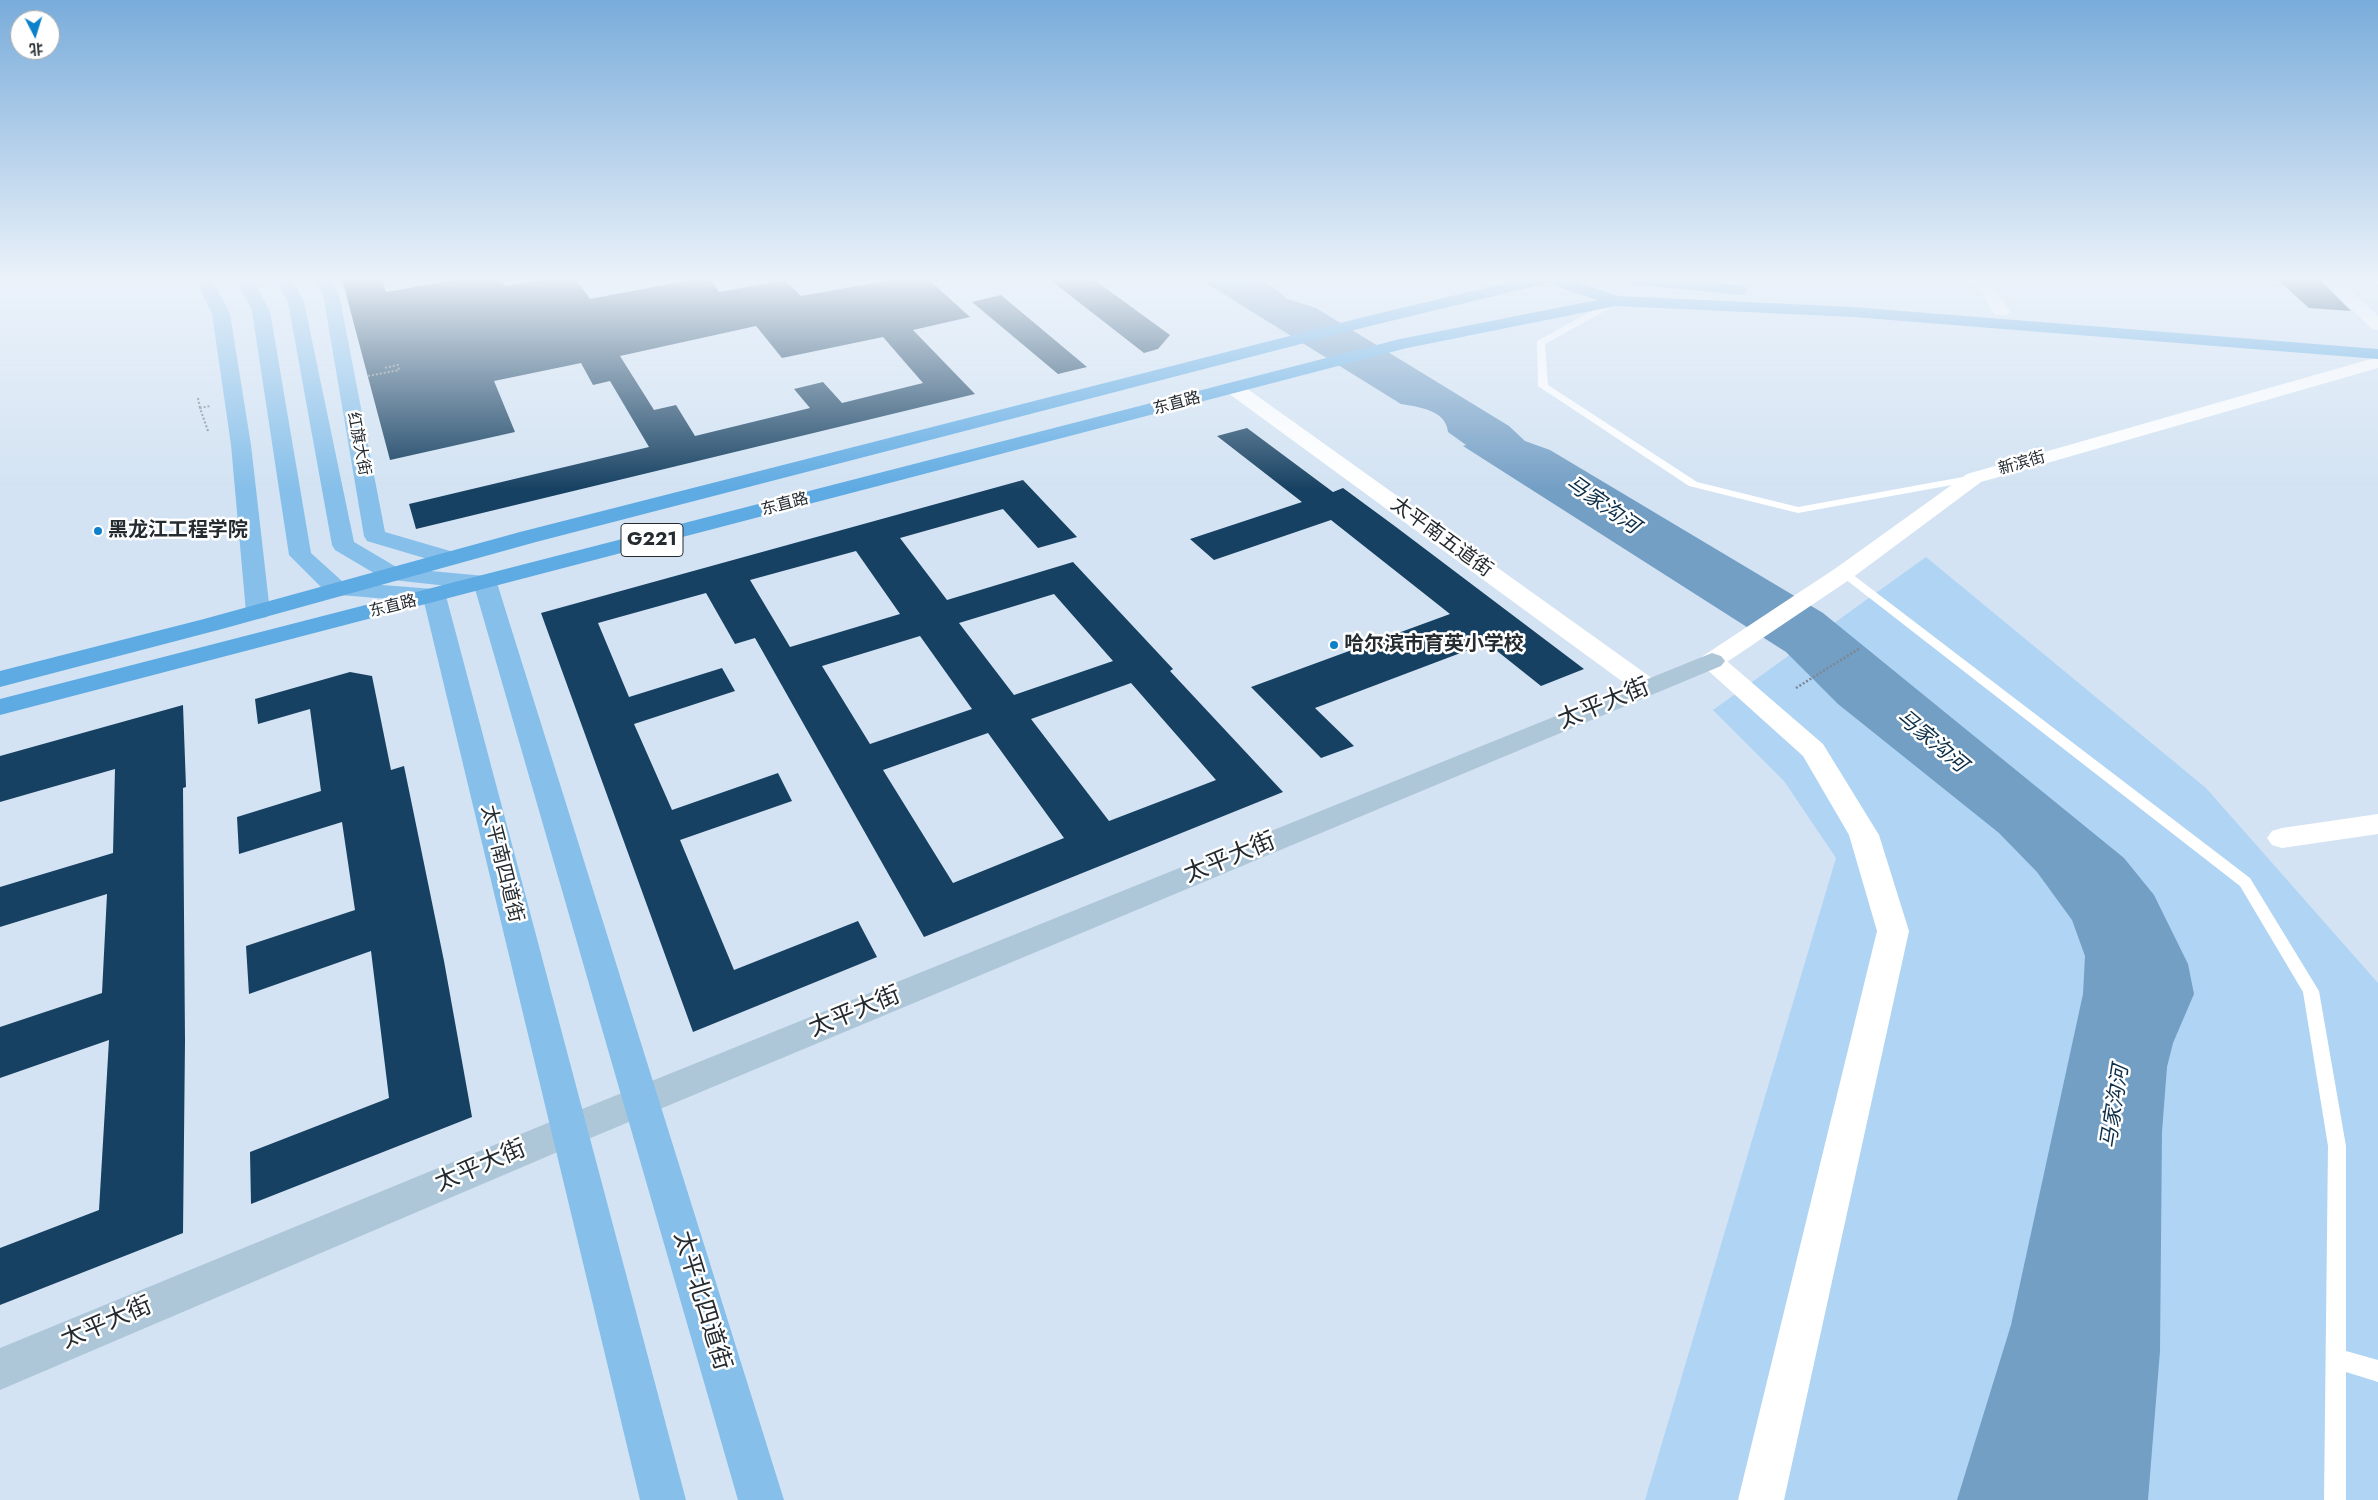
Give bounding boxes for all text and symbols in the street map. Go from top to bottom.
north arrow [10,10,60,60]
text: 北 [28,38,44,60]
street label: 东直路 [1151,389,1203,419]
street label: 红旗大街 [342,411,374,477]
street label: 新滨街 [1996,448,2048,480]
water label: 马家沟河 [1560,472,1644,540]
street label: 东直路 [759,490,811,520]
street label: 太平南五道街 [1385,493,1497,583]
place label: 黑龙江工程学院 [108,519,248,543]
road number: G221 [621,524,683,556]
marker: 黑龙江工程学院 [92,525,104,537]
street label: 东直路 [367,592,419,622]
place label: 哈尔滨市育英小学校 [1344,633,1524,657]
marker: 哈尔滨市育英小学校 [1328,639,1340,651]
street label: 太平大街 [1554,674,1654,736]
water label: 马家沟河 [1891,705,1971,779]
street label: 太平南四道街 [475,803,527,925]
street label: 太平大街 [1180,828,1280,890]
street label: 太平大街 [805,982,905,1044]
water label: 马家沟河 [2097,1064,2135,1150]
street label: 太平大街 [431,1135,531,1199]
street label: 太平北四道街 [666,1228,736,1374]
street label: 太平大街 [57,1292,157,1356]

